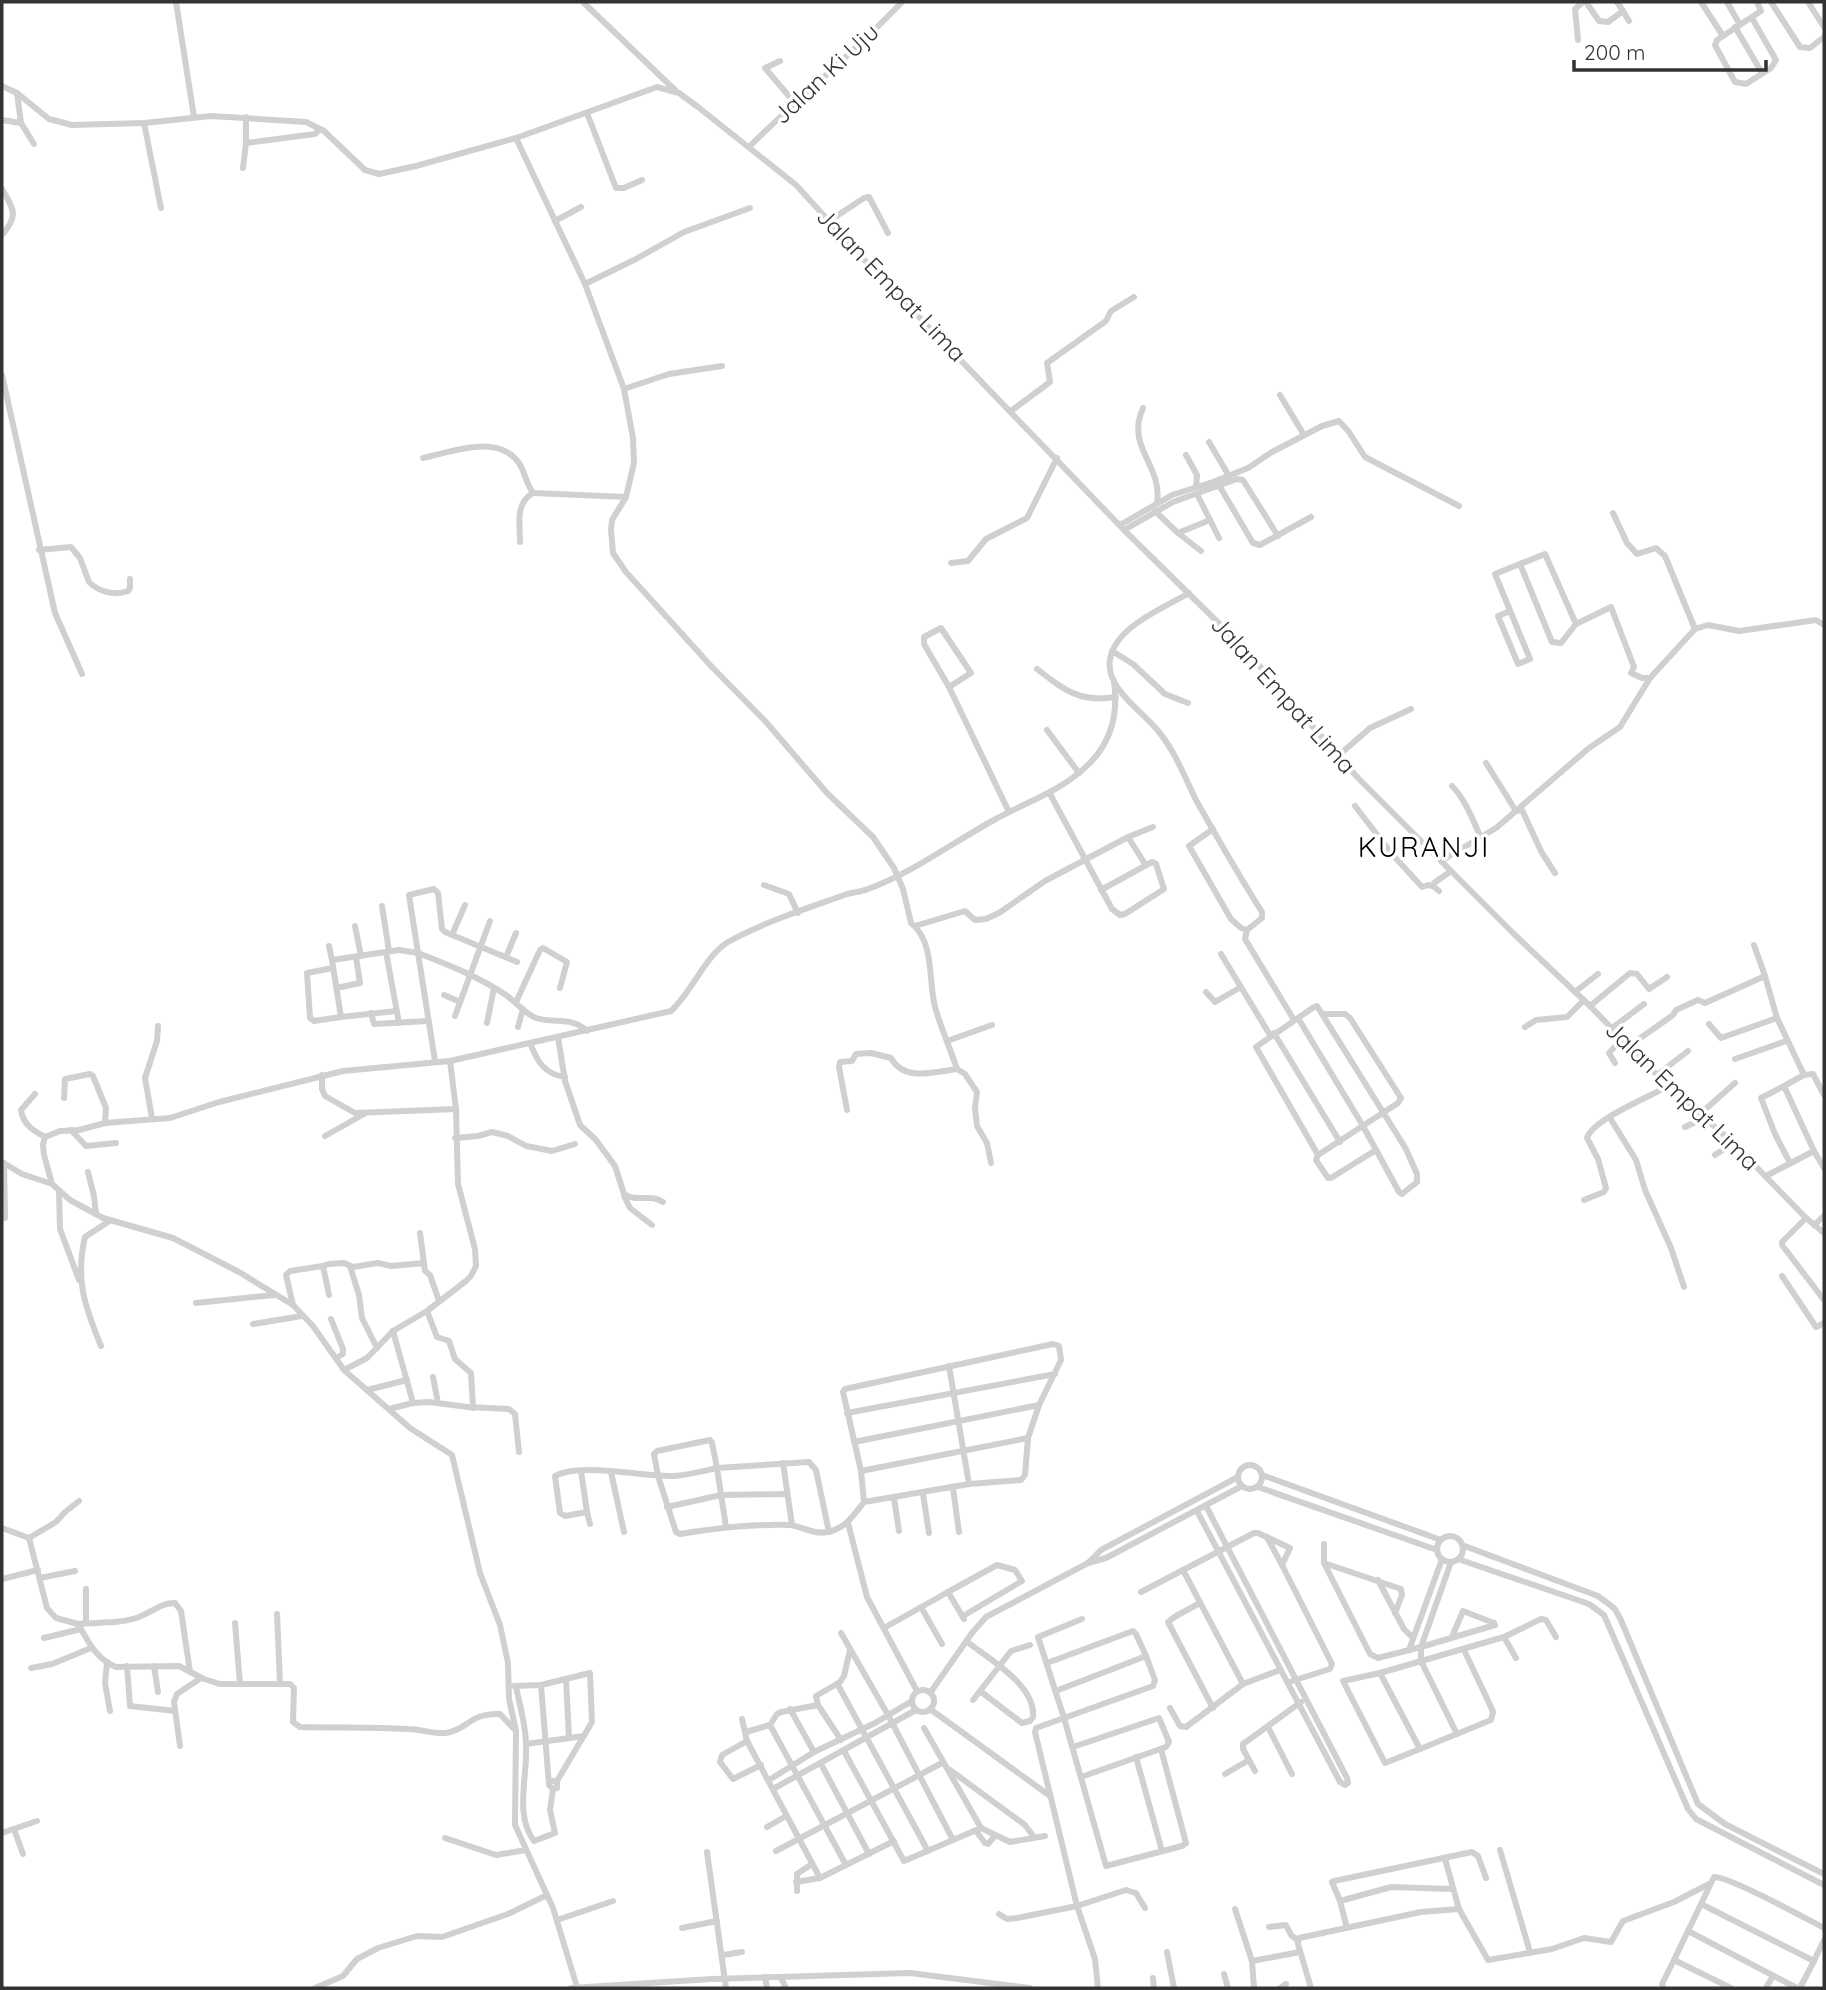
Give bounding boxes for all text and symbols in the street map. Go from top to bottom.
street label: Jalan Ki Uju [766,17,885,130]
scale bar [1574,28,1766,72]
text: 200 m [1584,39,1646,65]
street label: Jalan Empat Lima [811,201,973,368]
street label: Jalan Empat Lima [1205,609,1363,780]
district label: KURANJI [1358,829,1490,864]
street label: Jalan Empat Lima [1599,1014,1766,1176]

